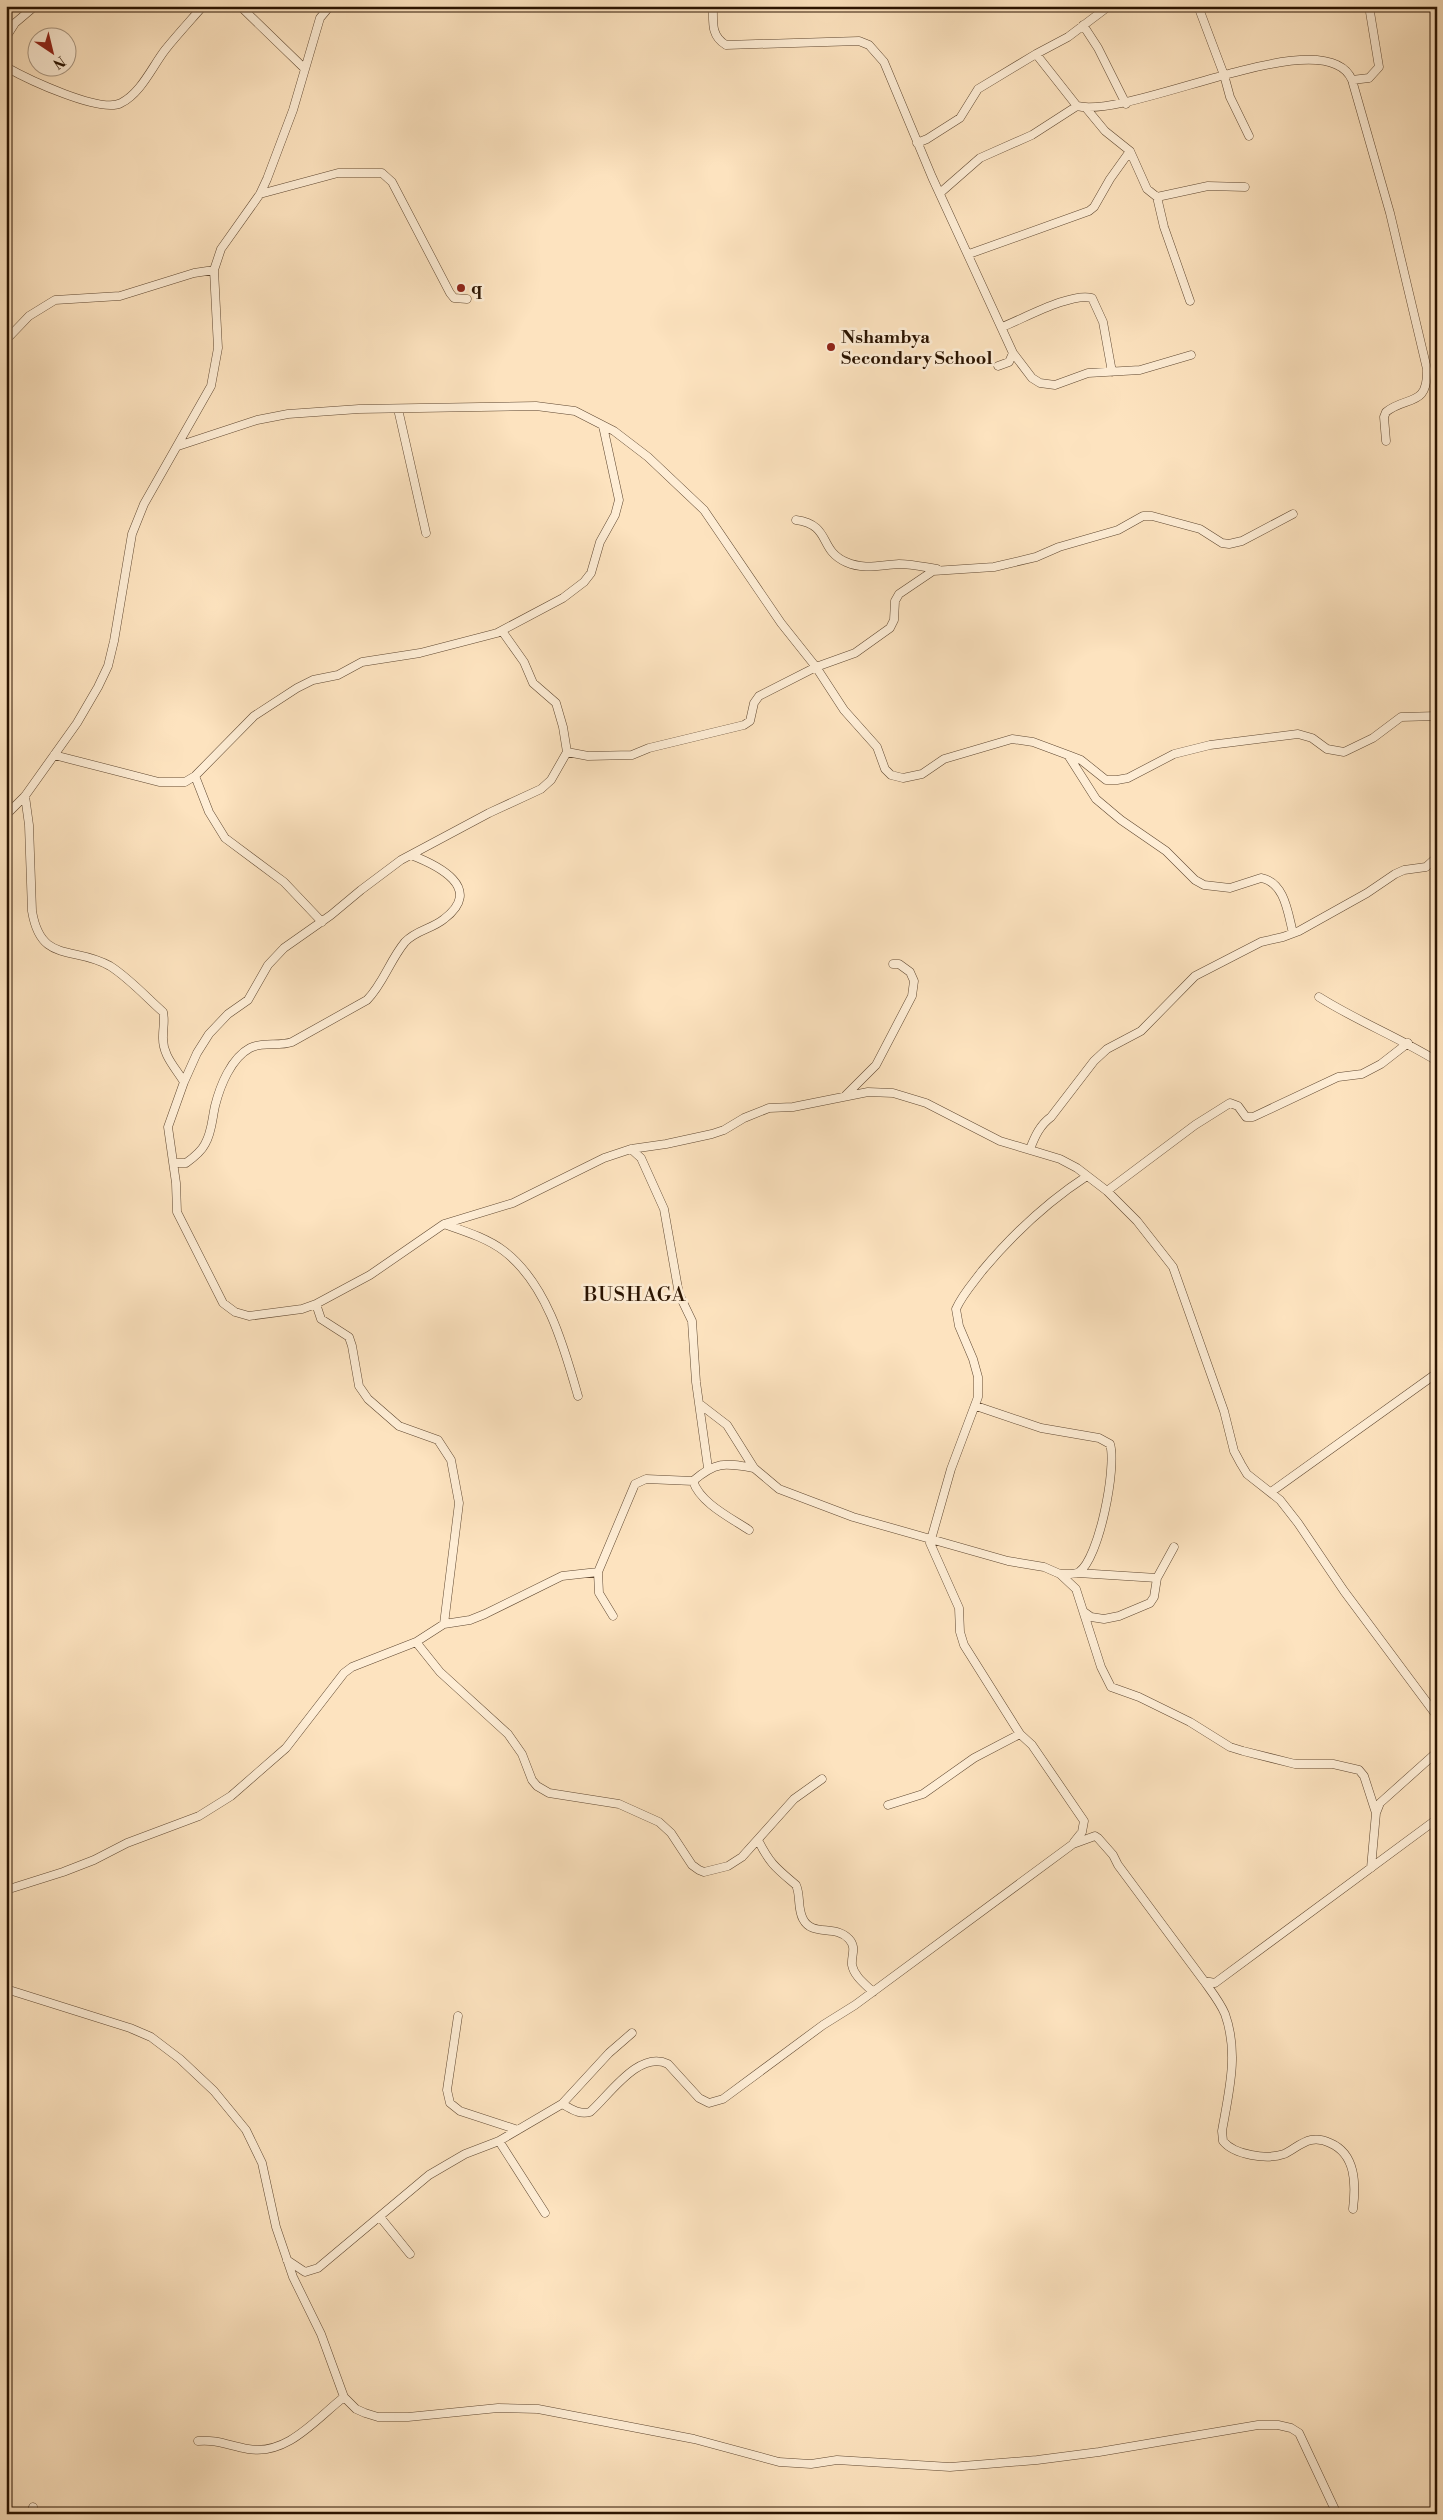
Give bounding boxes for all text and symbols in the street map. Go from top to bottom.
north arrow [28,28,78,78]
text: N [49,51,69,72]
place label: q [471,277,482,300]
marker: q [455,282,467,294]
place label: Nshambya Secondary School [841,326,992,370]
marker: Nshambya Secondary School [825,341,837,353]
district label: BUSHAGA [583,1283,687,1308]

